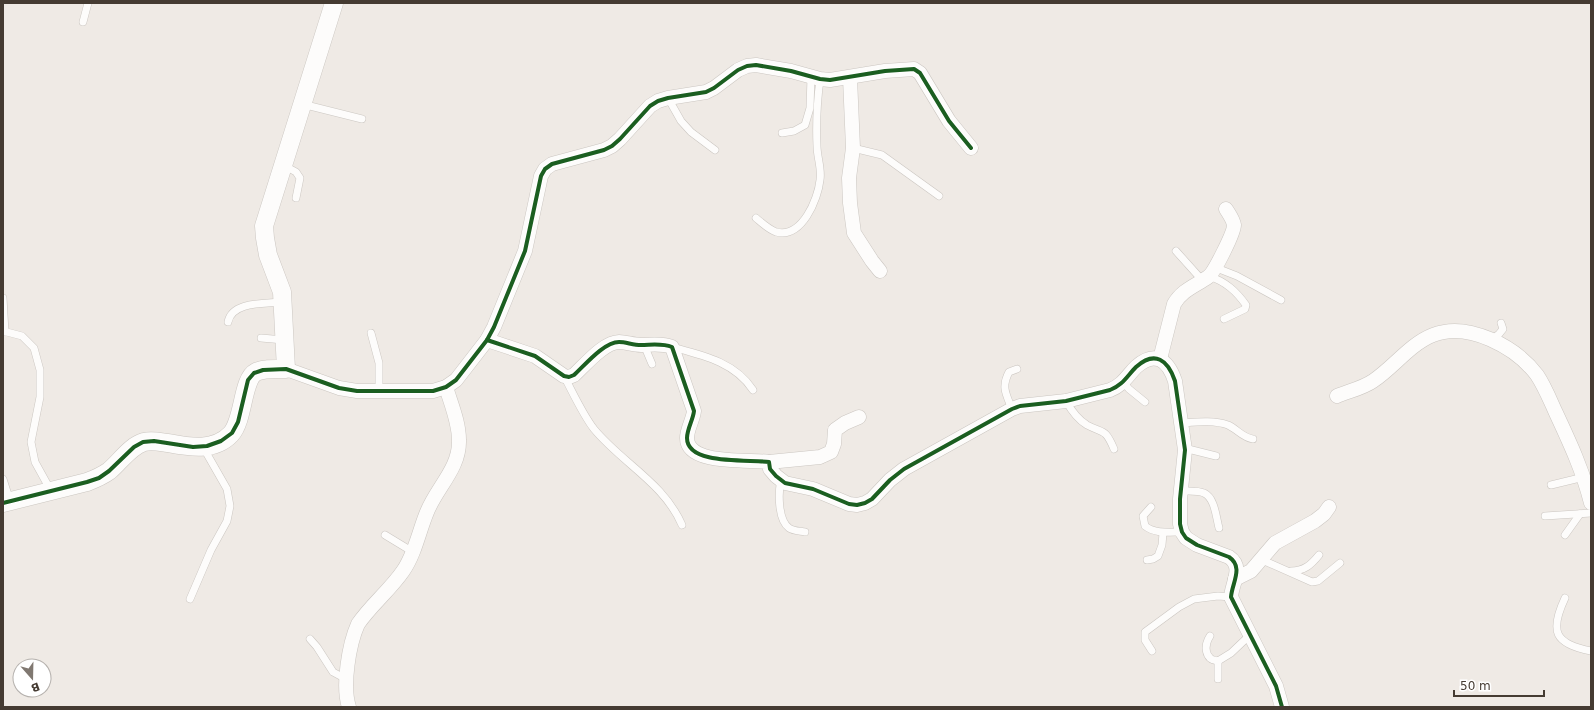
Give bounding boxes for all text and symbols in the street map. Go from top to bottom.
north arrow [12,658,52,698]
scale bar [1454,672,1544,698]
text: B [29,679,41,694]
text: 50 m [1460,679,1491,693]

